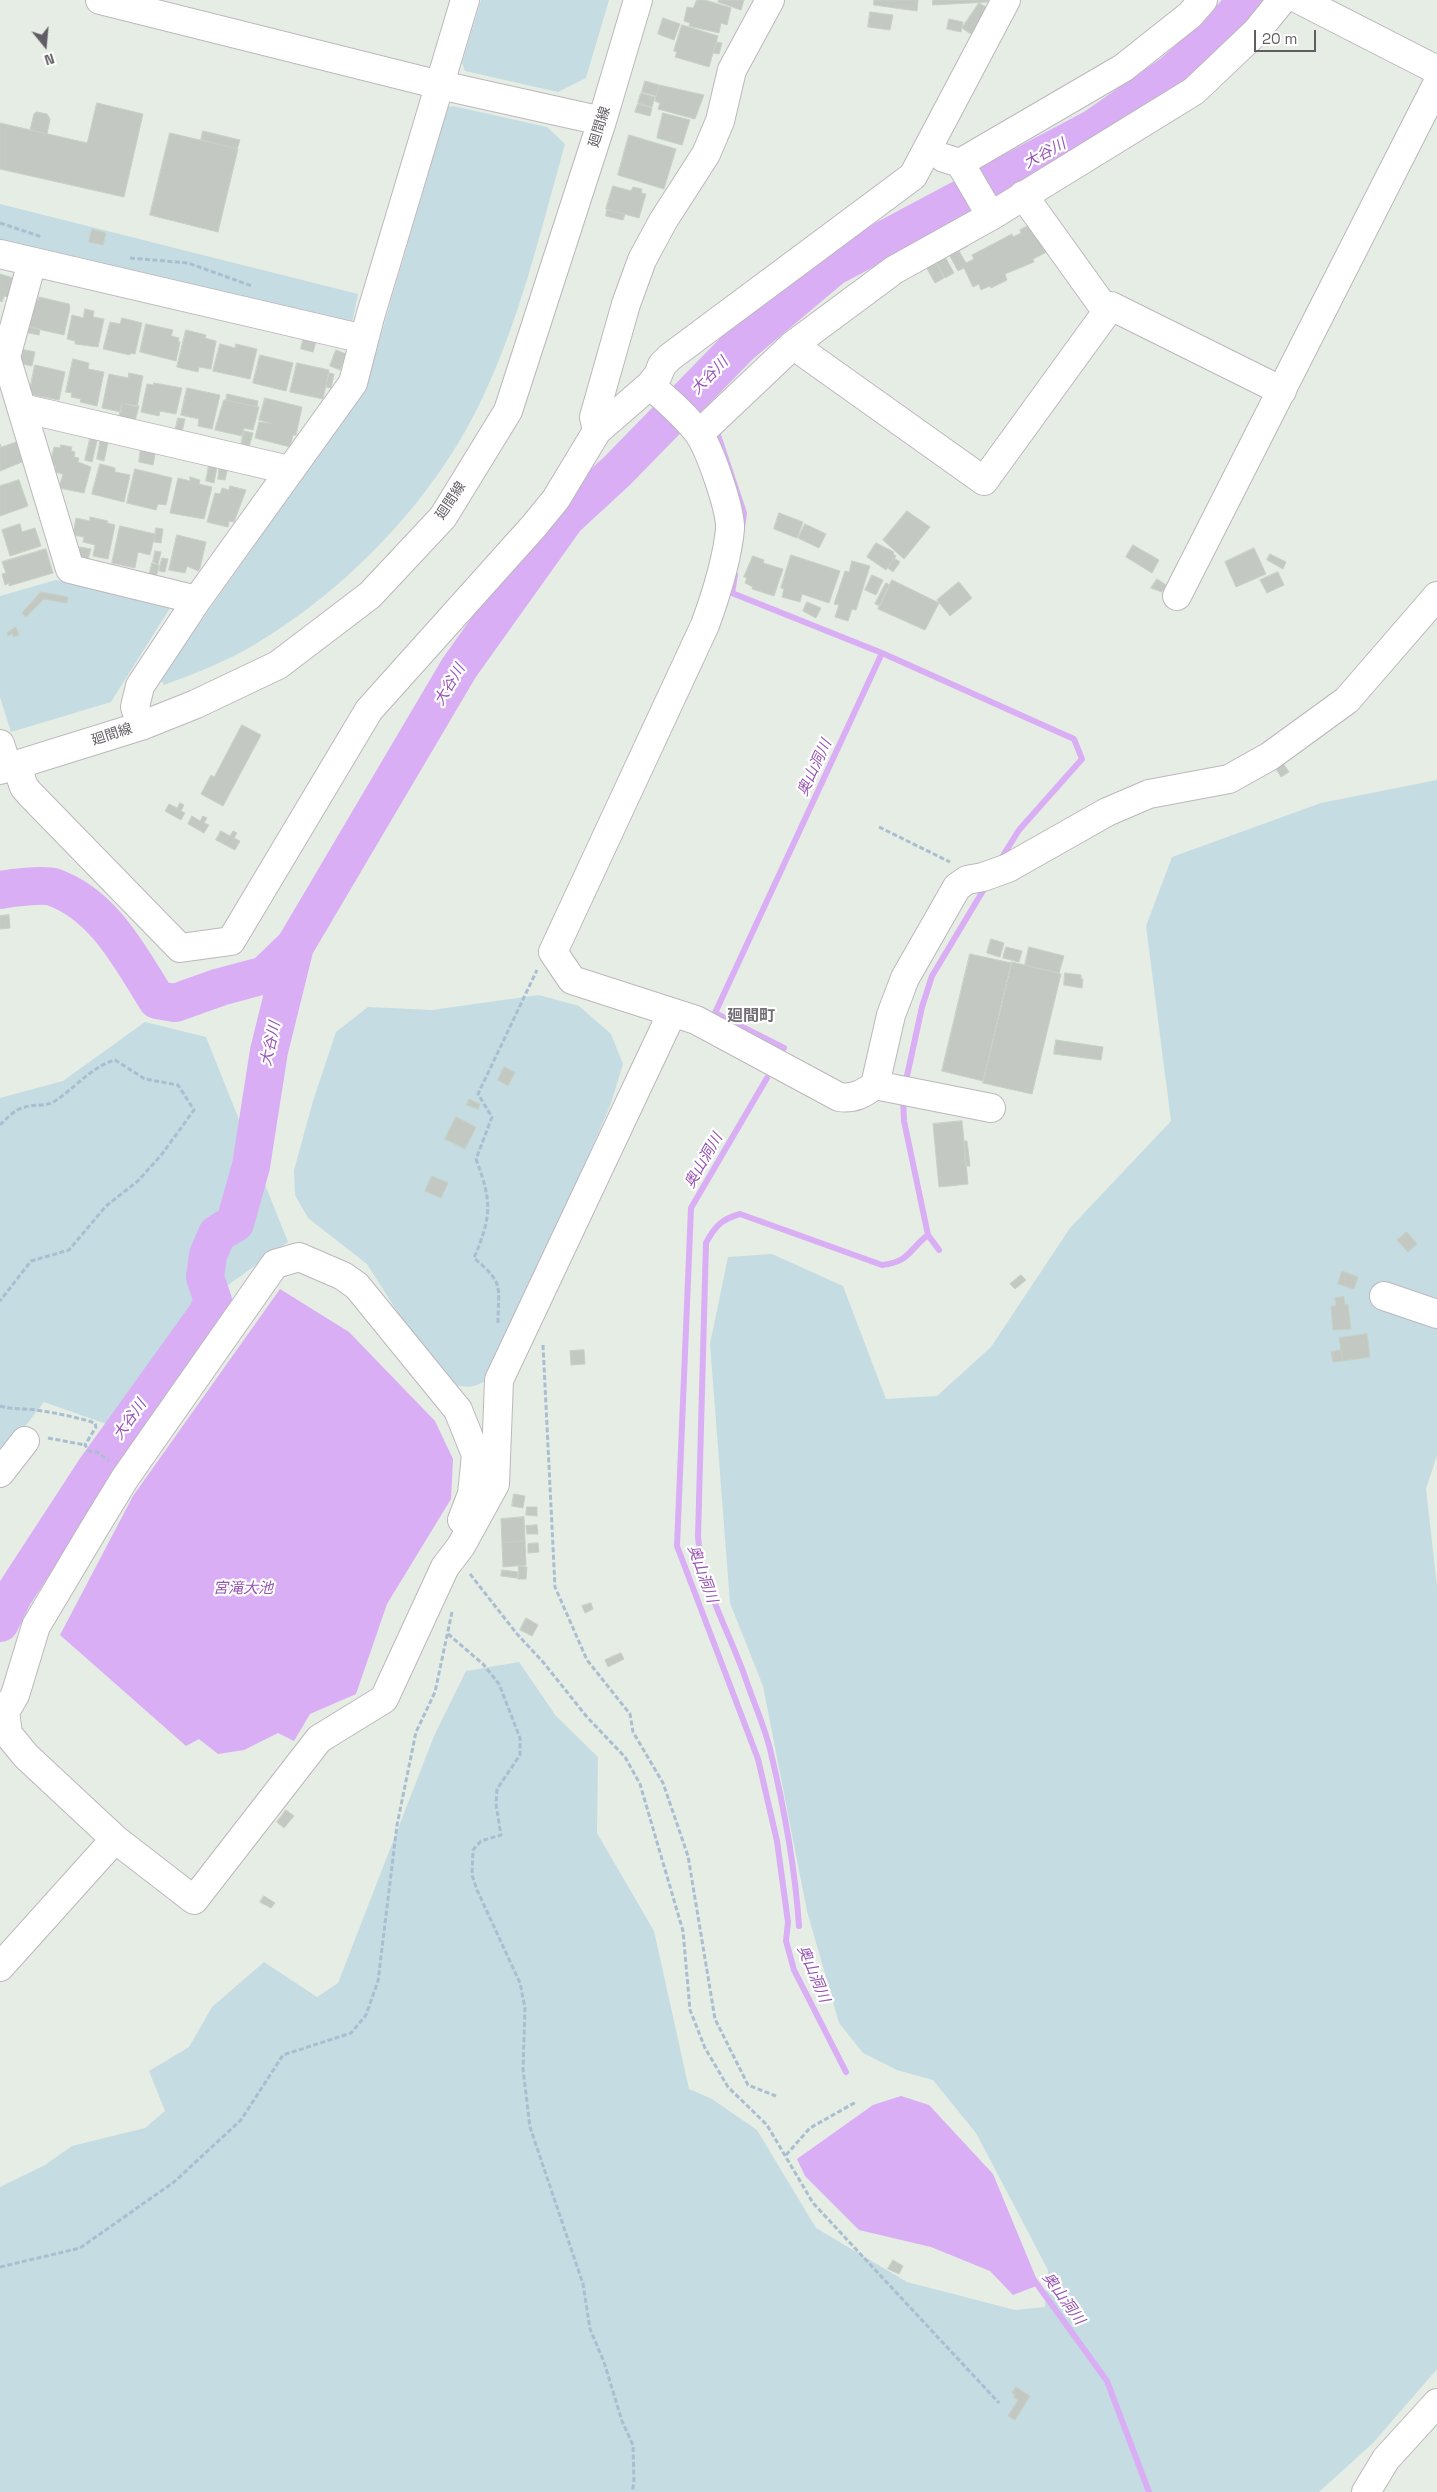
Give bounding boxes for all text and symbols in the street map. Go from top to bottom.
north arrow [20,20,70,70]
scale bar [1257,20,1320,52]
text: 20 m [1262,29,1297,48]
text: N [42,49,57,69]
street label: 廻間線 [586,104,614,150]
water label: 大谷川 [1021,135,1069,173]
water label: 大谷川 [688,354,732,398]
street label: 廻間線 [432,479,470,523]
water label: 大谷川 [431,661,469,709]
street label: 廻間線 [89,721,135,749]
water label: 奥山洞川 [794,737,836,799]
district label: 廻間町 [727,1007,775,1027]
water label: 大谷川 [258,1020,284,1068]
water label: 奥山洞川 [681,1131,727,1191]
water label: 大谷川 [110,1396,150,1444]
water label: 奥山洞川 [683,1543,721,1605]
water label: 宮滝大池 [213,1580,273,1598]
water label: 奥山洞川 [793,1943,833,2005]
water label: 奥山洞川 [1038,2269,1088,2329]

